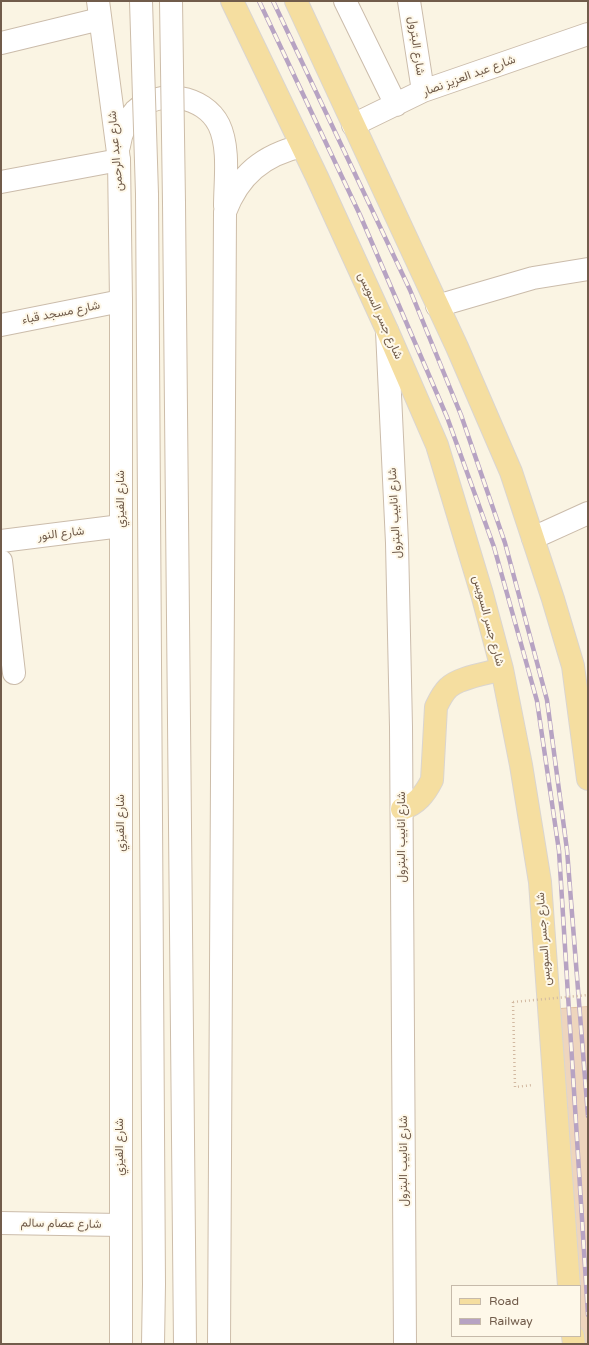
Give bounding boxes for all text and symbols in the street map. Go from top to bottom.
street label: شارع البترول [405,16,427,76]
street label: شارع عبد العزيز نصار [421,53,517,99]
street label: شارع عبد الرحمن [105,110,127,192]
street label: شارع جسر السويس [354,270,406,362]
street label: شارع مسجد قباء [21,298,101,328]
street label: شارع انابيب البترول [385,467,405,559]
street label: شارع الفيزي [114,470,128,528]
street label: شارع النور [37,524,85,544]
street label: شارع جسر السويس [469,574,507,668]
street label: شارع انابيب البترول [395,792,409,882]
street label: شارع الفيزي [114,794,128,852]
street label: شارع جسر السويس [534,892,554,986]
street label: شارع انابيب البترول [397,1116,411,1206]
street label: شارع الفيزي [113,1118,127,1176]
street label: شارع عصام سالم [20,1216,102,1232]
legend [451,1285,581,1337]
text: Road [489,1294,519,1308]
text: Railway [489,1314,533,1328]

